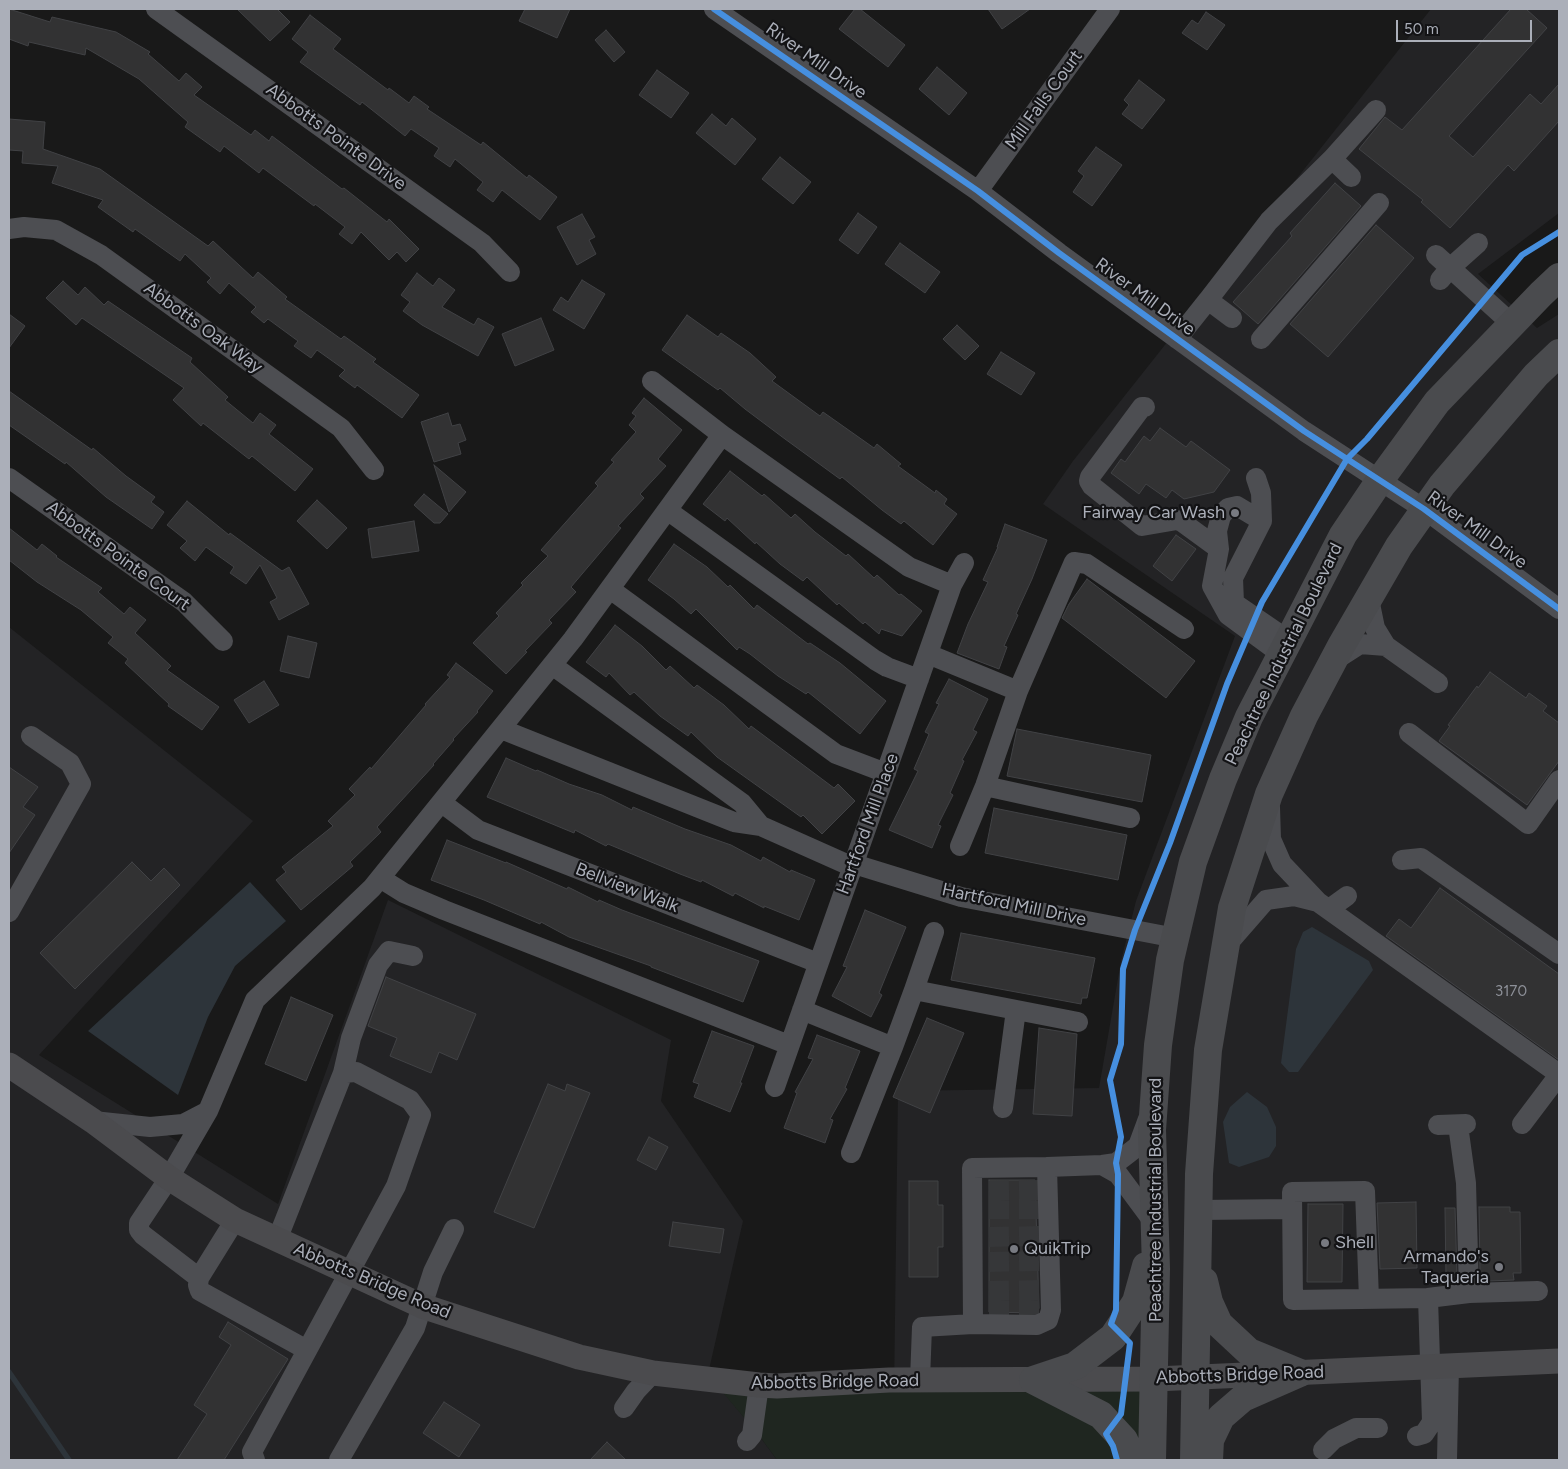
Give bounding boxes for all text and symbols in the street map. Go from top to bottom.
scale bar [1398,10,1534,42]
street label: River Mill Drive [761,18,871,104]
text: 50 m [1404,20,1439,38]
street label: Mill Falls Court [1001,46,1087,154]
street label: Abbotts Pointe Drive [262,79,410,195]
street label: River Mill Drive [1091,253,1199,341]
street label: Abbotts Oak Way [139,278,267,378]
street label: River Mill Drive [1423,486,1531,574]
street label: Abbotts Pointe Court [42,497,194,615]
place label: Fairway Car Wash [1082,502,1225,524]
marker: Fairway Car Wash [1229,507,1241,519]
street label: Peachtree Industrial Boulevard [1221,539,1347,769]
street label: Hartford Mill Place [832,750,904,898]
street label: Bellview Walk [572,858,682,918]
street label: Hartford Mill Drive [940,879,1088,931]
house number: 3170 [1495,983,1527,1001]
street label: Peachtree Industrial Boulevard [1145,1078,1167,1322]
place label: Shell [1335,1232,1374,1254]
marker: Shell [1319,1237,1331,1249]
street label: Abbotts Bridge Road [290,1238,454,1324]
place label: QuikTrip [1024,1238,1091,1260]
marker: QuikTrip [1008,1243,1020,1255]
place label: Armando's Taqueria [1403,1246,1489,1288]
marker: Armando's Taqueria [1493,1261,1505,1273]
street label: Abbotts Bridge Road [1156,1361,1324,1389]
street label: Abbotts Bridge Road [751,1370,919,1394]

